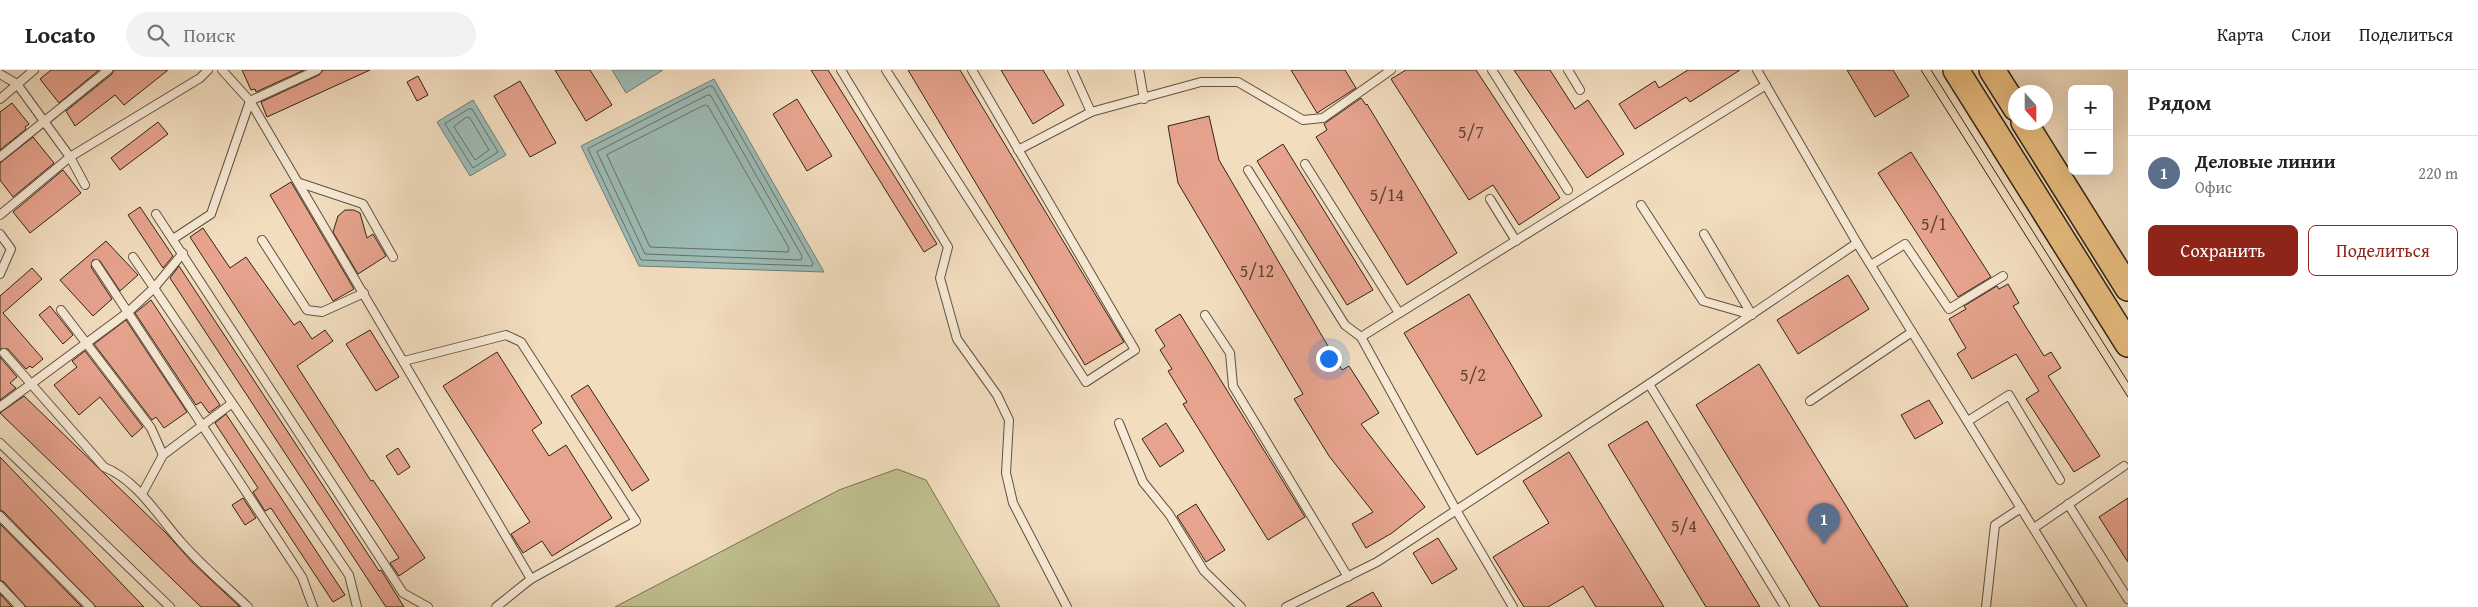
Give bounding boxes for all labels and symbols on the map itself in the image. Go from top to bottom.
north arrow [2008,85,2053,130]
house number: 5/7 [1458,118,1484,145]
house number: 5/14 [1370,181,1404,208]
house number: 5/1 [1921,210,1947,237]
house number: 5/12 [1240,257,1274,284]
your location [1316,346,1342,372]
house number: 5/2 [1460,361,1486,388]
pin: 1 [1808,503,1840,544]
house number: 5/4 [1671,512,1697,539]

